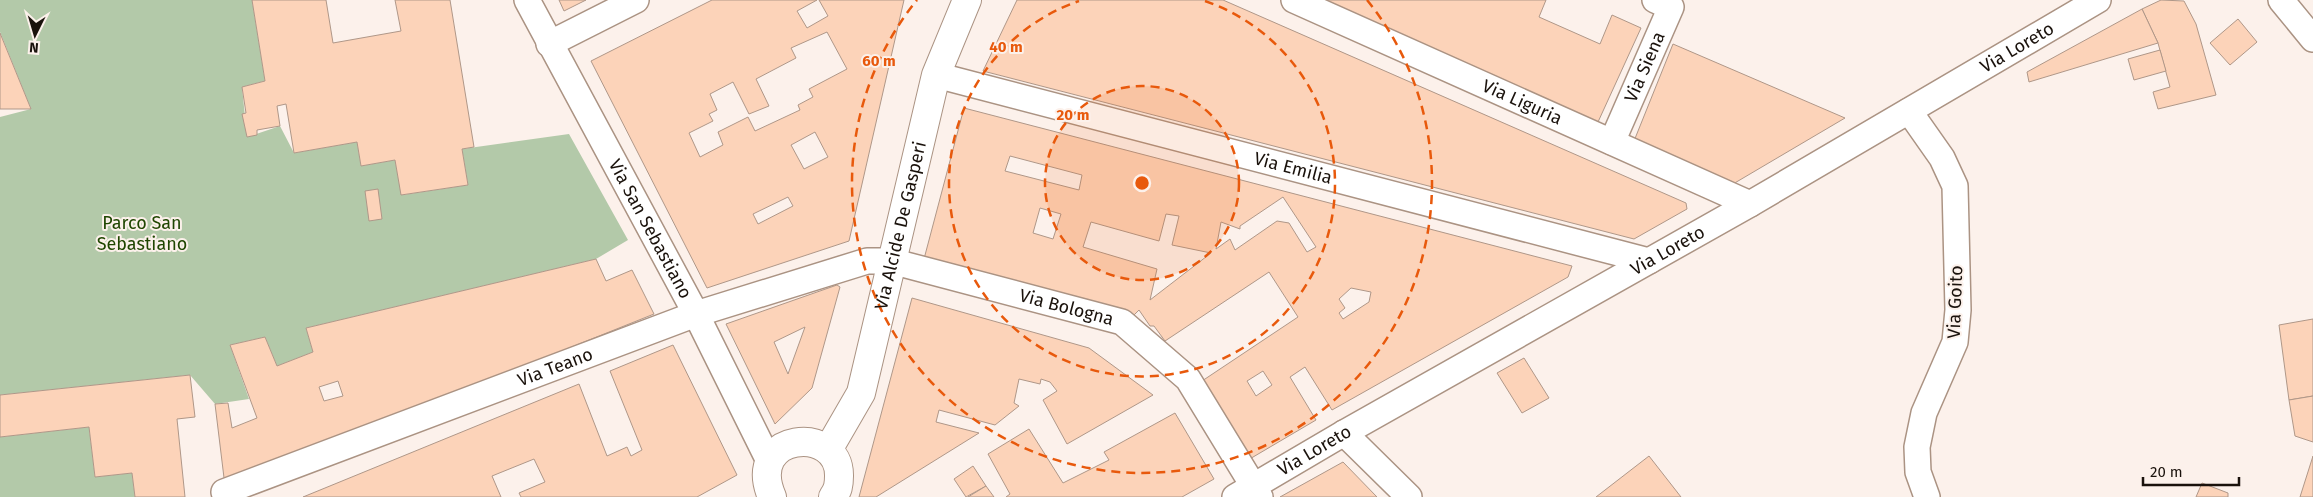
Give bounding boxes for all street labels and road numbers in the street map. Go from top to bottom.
street label: Via Loreto [1976,17,2058,78]
street label: Via Siena [1620,28,1670,106]
street label: Via Liguria [1479,75,1566,130]
street label: Via Alcide De Gasperi [870,139,931,312]
street label: Via Emilia [1252,147,1334,189]
street label: Via San Sebastiano [604,155,697,303]
street label: Via Loreto [1627,221,1709,280]
street label: Via Goito [1943,265,1967,339]
street label: Via Bologna [1017,284,1116,330]
street label: Via Teano [515,343,596,391]
street label: Via Loreto [1274,420,1355,481]

